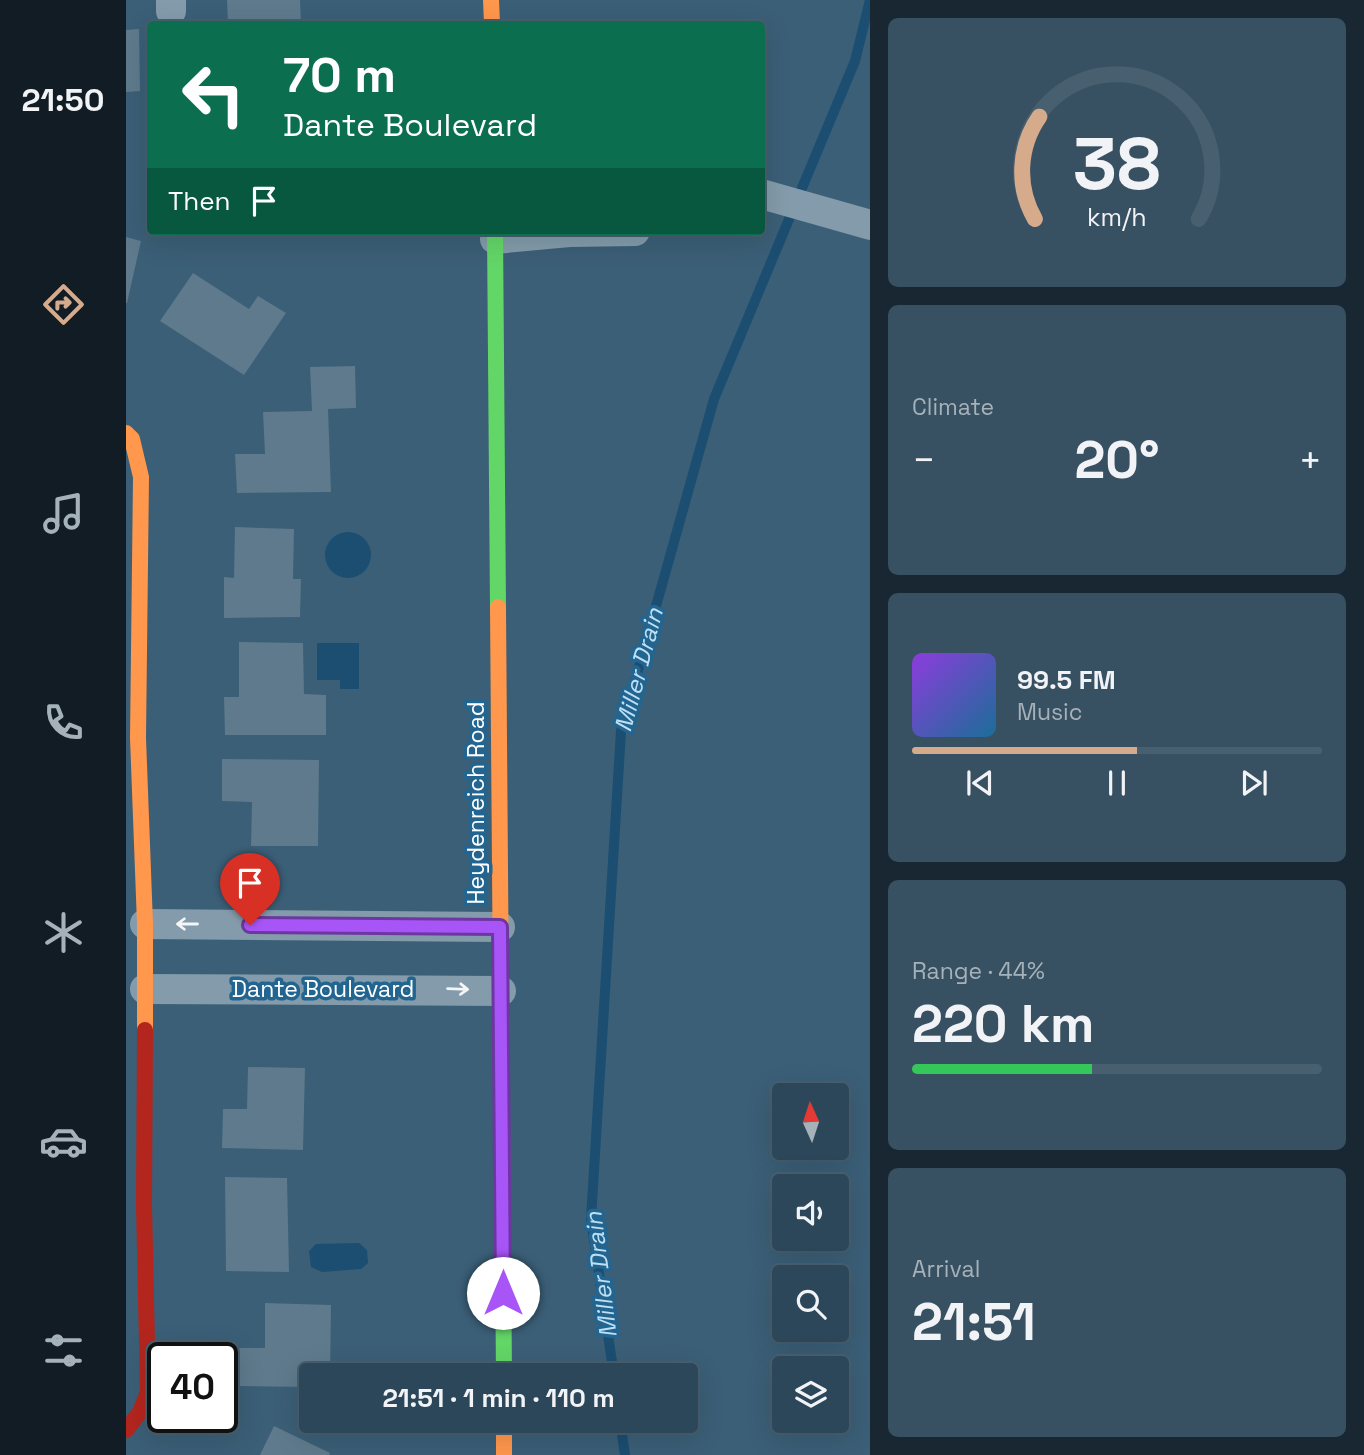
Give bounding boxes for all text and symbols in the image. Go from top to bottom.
text: 70 m [283,44,396,106]
icon: left [168,49,259,140]
text: 21:50 [22,80,104,120]
text: Dante Boulevard [283,105,537,145]
text: 38 [1073,117,1161,210]
icon: arrive [245,182,283,220]
text: Then [168,184,231,218]
text: km/h [1087,201,1147,233]
icon: directions [39,280,88,329]
text: Climate [912,392,994,422]
text: 20° [1074,427,1160,493]
text: − [912,436,936,484]
text: + [1298,436,1322,484]
icon: music [39,489,88,538]
water label: Miller Drain [607,603,670,735]
text: 99.5 FM [1017,663,1116,697]
text: Music [1017,697,1082,727]
icon: phone [39,698,88,747]
street label: Heydenreich Road [461,701,491,905]
icon: previous [961,764,999,802]
icon: pause [1098,764,1136,802]
icon: next [1235,764,1273,802]
pin [220,853,280,925]
icon: arrive [231,864,269,902]
icon: climate [39,908,88,957]
one-way arrow [176,917,199,931]
text: Range · 44% [912,956,1045,986]
street label: Dante Boulevard [232,974,414,1004]
one-way arrow [446,983,469,996]
text: 220 km [912,991,1094,1057]
north arrow [772,1083,849,1160]
map controls [772,1083,849,1433]
icon: car [39,1117,88,1166]
button: sound [772,1174,849,1251]
water label: Miller Drain [577,1209,624,1340]
text: Arrival [912,1254,980,1284]
position arrow [466,1256,540,1330]
button: search [772,1265,849,1342]
text: 21:51 [912,1289,1036,1355]
icon: filters [39,1326,88,1375]
speed limit sign: 40 [147,1342,238,1433]
button: layers [772,1356,849,1433]
text: 21:51 · 1 min · 110 m [382,1381,615,1415]

